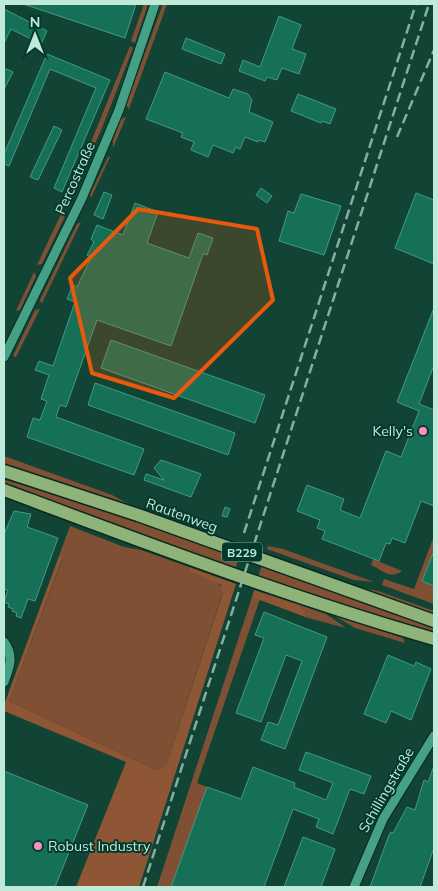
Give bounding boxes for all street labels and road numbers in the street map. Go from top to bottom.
street label: Percostraße [51,139,99,217]
street label: Rautenweg [144,494,220,536]
road number: B229 [222,542,262,562]
street label: Schillingstraße [354,744,418,836]

